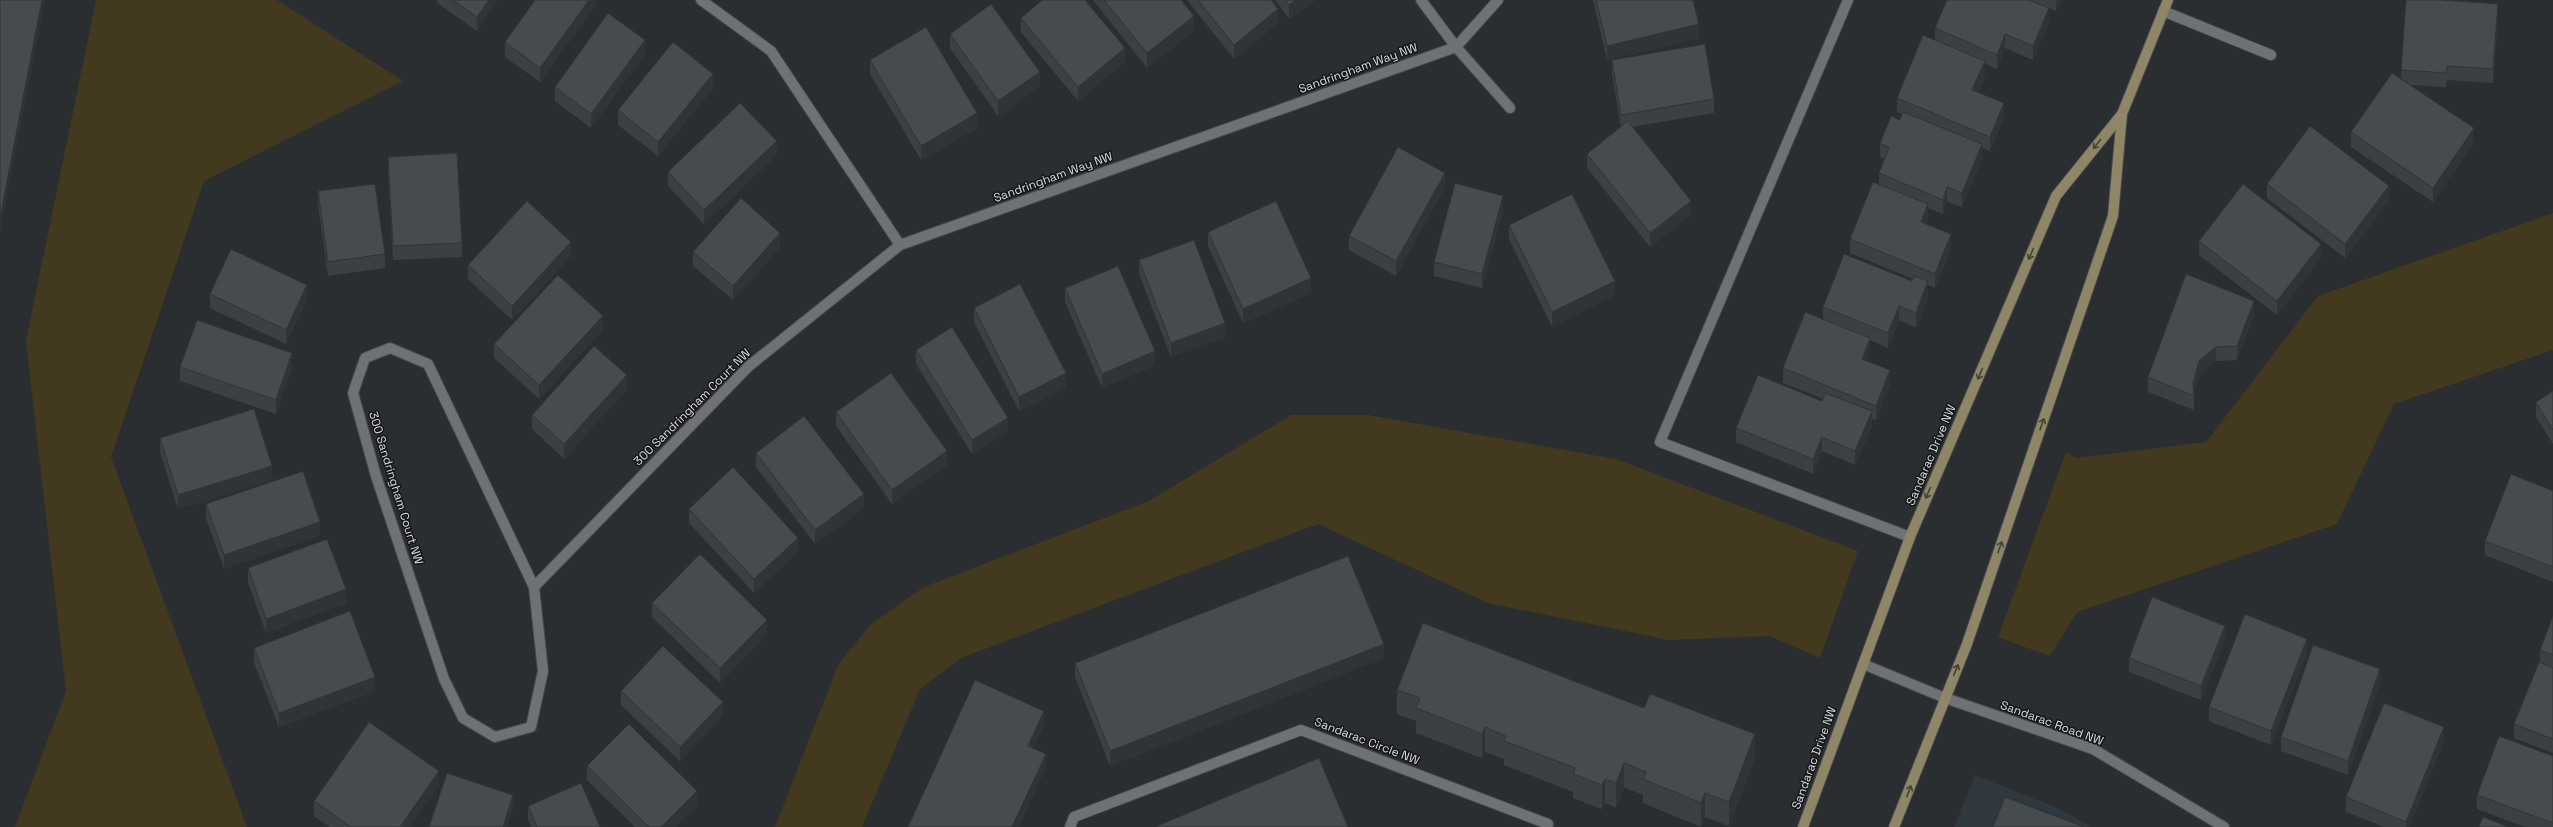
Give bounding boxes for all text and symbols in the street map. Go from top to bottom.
street label: Sandringham Way NW [1296,39,1420,97]
one-way arrow [2093,139,2102,149]
street label: Sandringham Way NW [991,148,1115,206]
one-way arrow [2027,248,2034,260]
street label: 300 Sandringham Court NW [630,345,754,469]
one-way arrow [1975,367,1983,379]
street label: Sandarac Drive NW [1903,402,1960,508]
street label: 300 Sandringham Court NW [365,409,427,567]
one-way arrow [2039,418,2046,431]
one-way arrow [1924,487,1932,499]
one-way arrow [1997,541,2004,554]
one-way arrow [1953,664,1961,676]
street label: Sandarac Road NW [1998,697,2106,749]
street label: Sandarac Drive NW [1788,704,1840,811]
street label: Sandarac Circle NW [1312,714,1422,769]
one-way arrow [1905,785,1913,797]

